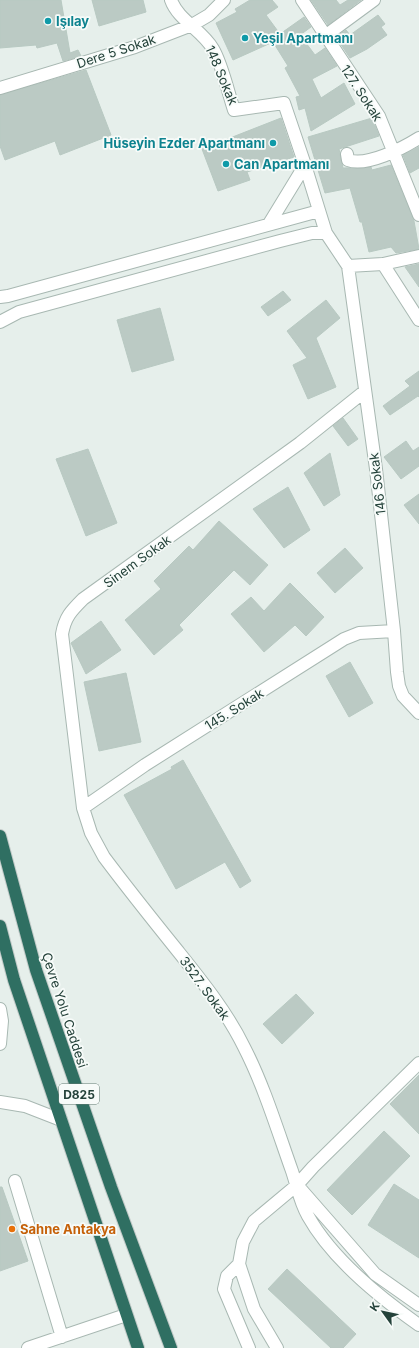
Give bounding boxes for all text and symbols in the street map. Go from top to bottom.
place label: Işılay [56,13,89,29]
marker: Işılay [43,16,53,26]
place label: Yeşil Apartmanı [253,30,353,46]
street label: Dere 5 Sokak [74,31,158,71]
marker: Yeşil Apartmanı [240,33,250,43]
street label: 148 Sokak [202,43,242,107]
street label: 127. Sokak [338,62,386,124]
place label: Hüseyin Ezder Apartmanı [104,135,265,151]
marker: Hüseyin Ezder Apartmanı [268,138,278,148]
place label: Can Apartmanı [234,156,329,172]
marker: Can Apartmanı [221,159,231,169]
street label: 146 Sokak [365,452,389,516]
street label: Sinem Sokak [100,531,174,591]
street label: 145. Sokak [202,685,266,733]
street label: Çevre Yolu Caddesi [39,950,91,1070]
street label: 3527. Sokak [177,953,233,1023]
road number: D825 [59,1084,99,1104]
place label: Sahne Antakya [20,1221,116,1237]
marker: Sahne Antakya [7,1224,17,1234]
north arrow [363,1292,403,1332]
text: K [367,1299,383,1314]

